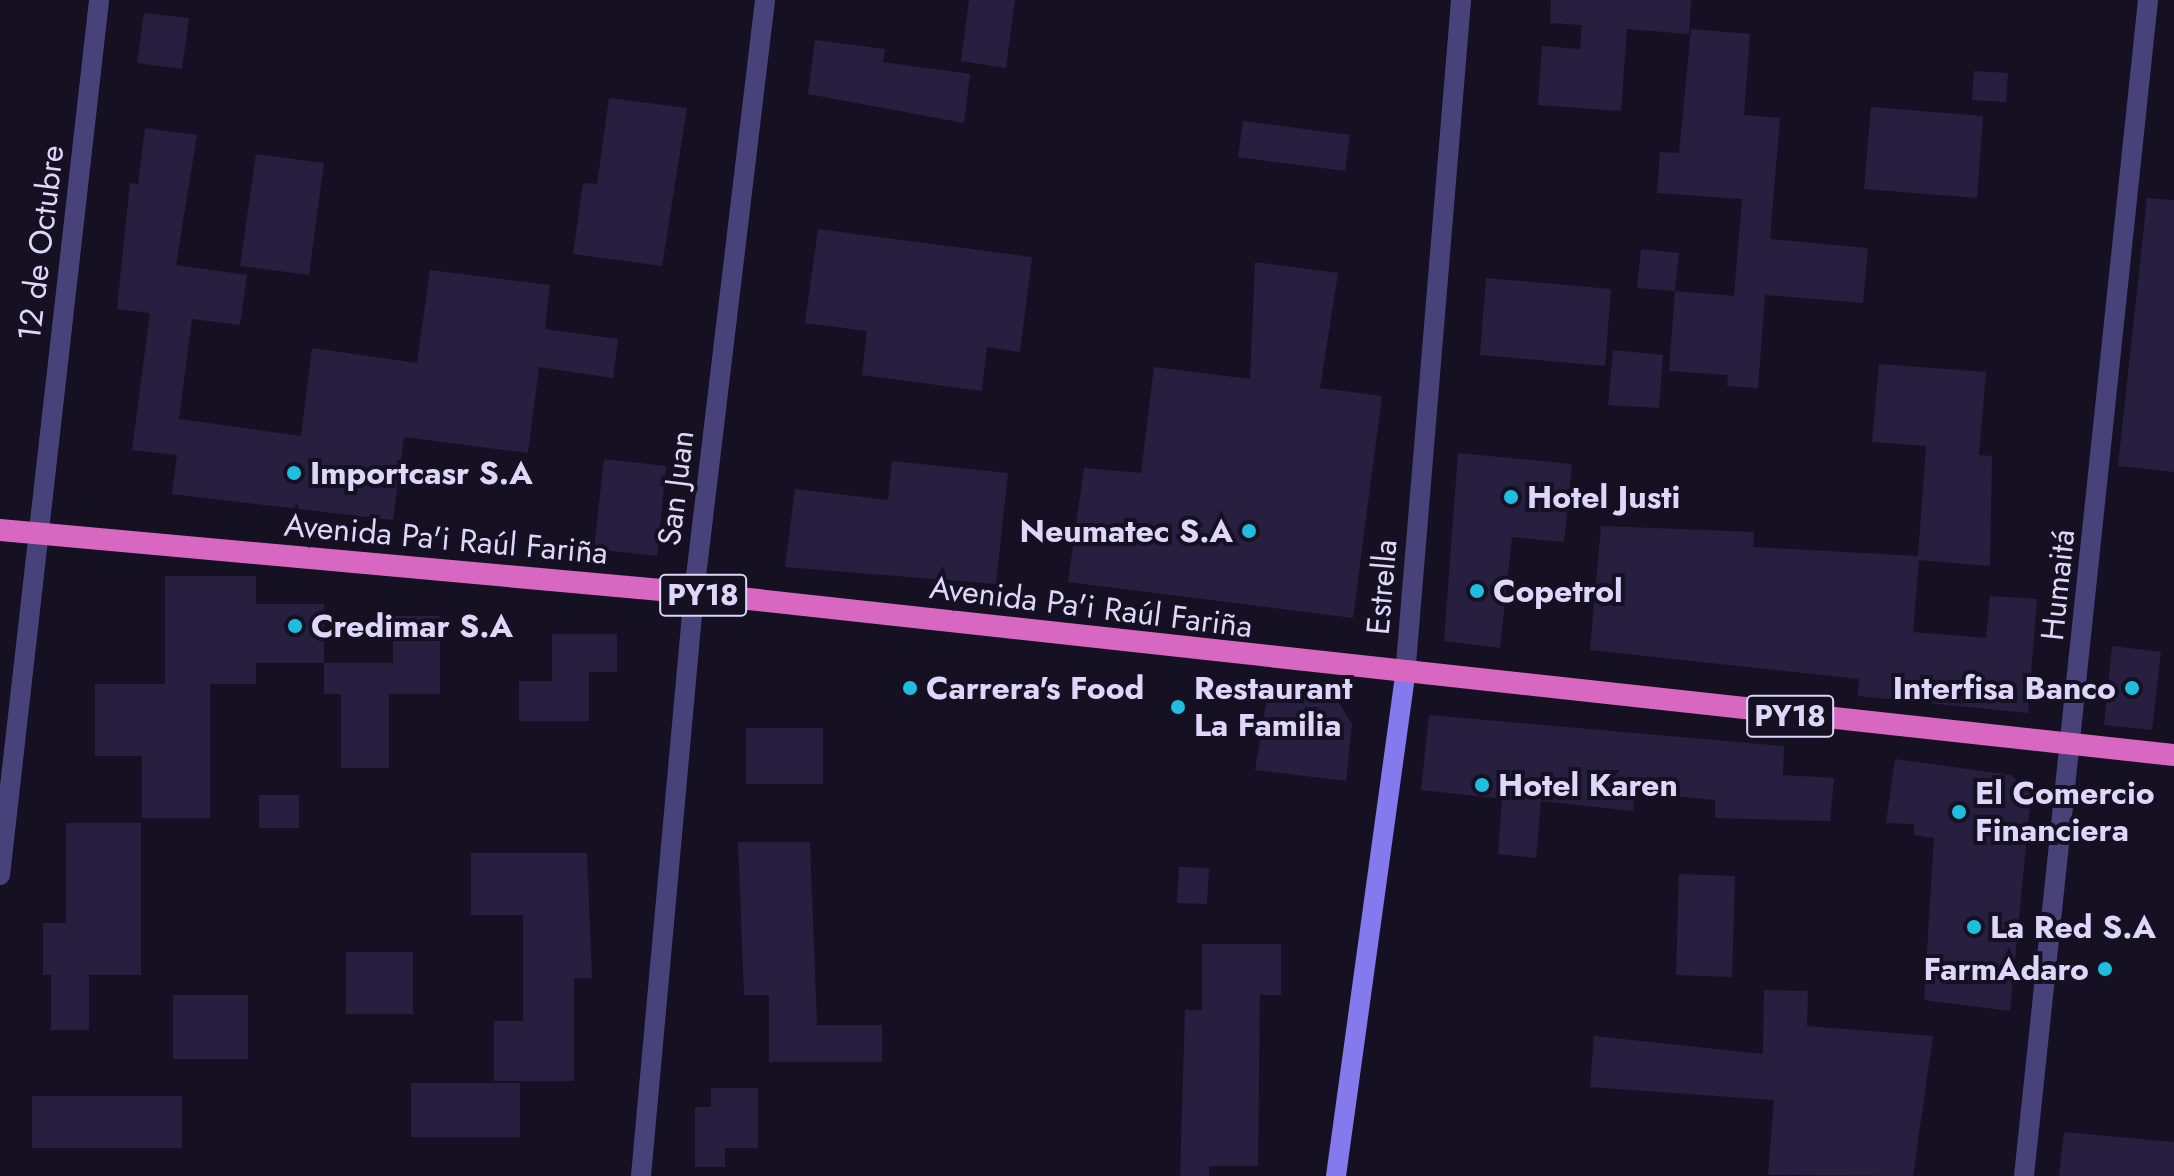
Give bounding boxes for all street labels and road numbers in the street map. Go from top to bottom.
street label: 12 de Octubre [10,143,72,343]
street label: San Juan [650,428,702,548]
street label: Avenida Pa'i Raúl Fariña [282,506,610,572]
street label: Humaitá [2033,528,2083,642]
street label: Estrella [1359,538,1405,636]
street label: Avenida Pa'i Raúl Fariña [927,568,1255,646]
road number: PY18 [659,569,747,621]
road number: PY18 [1746,690,1834,742]

